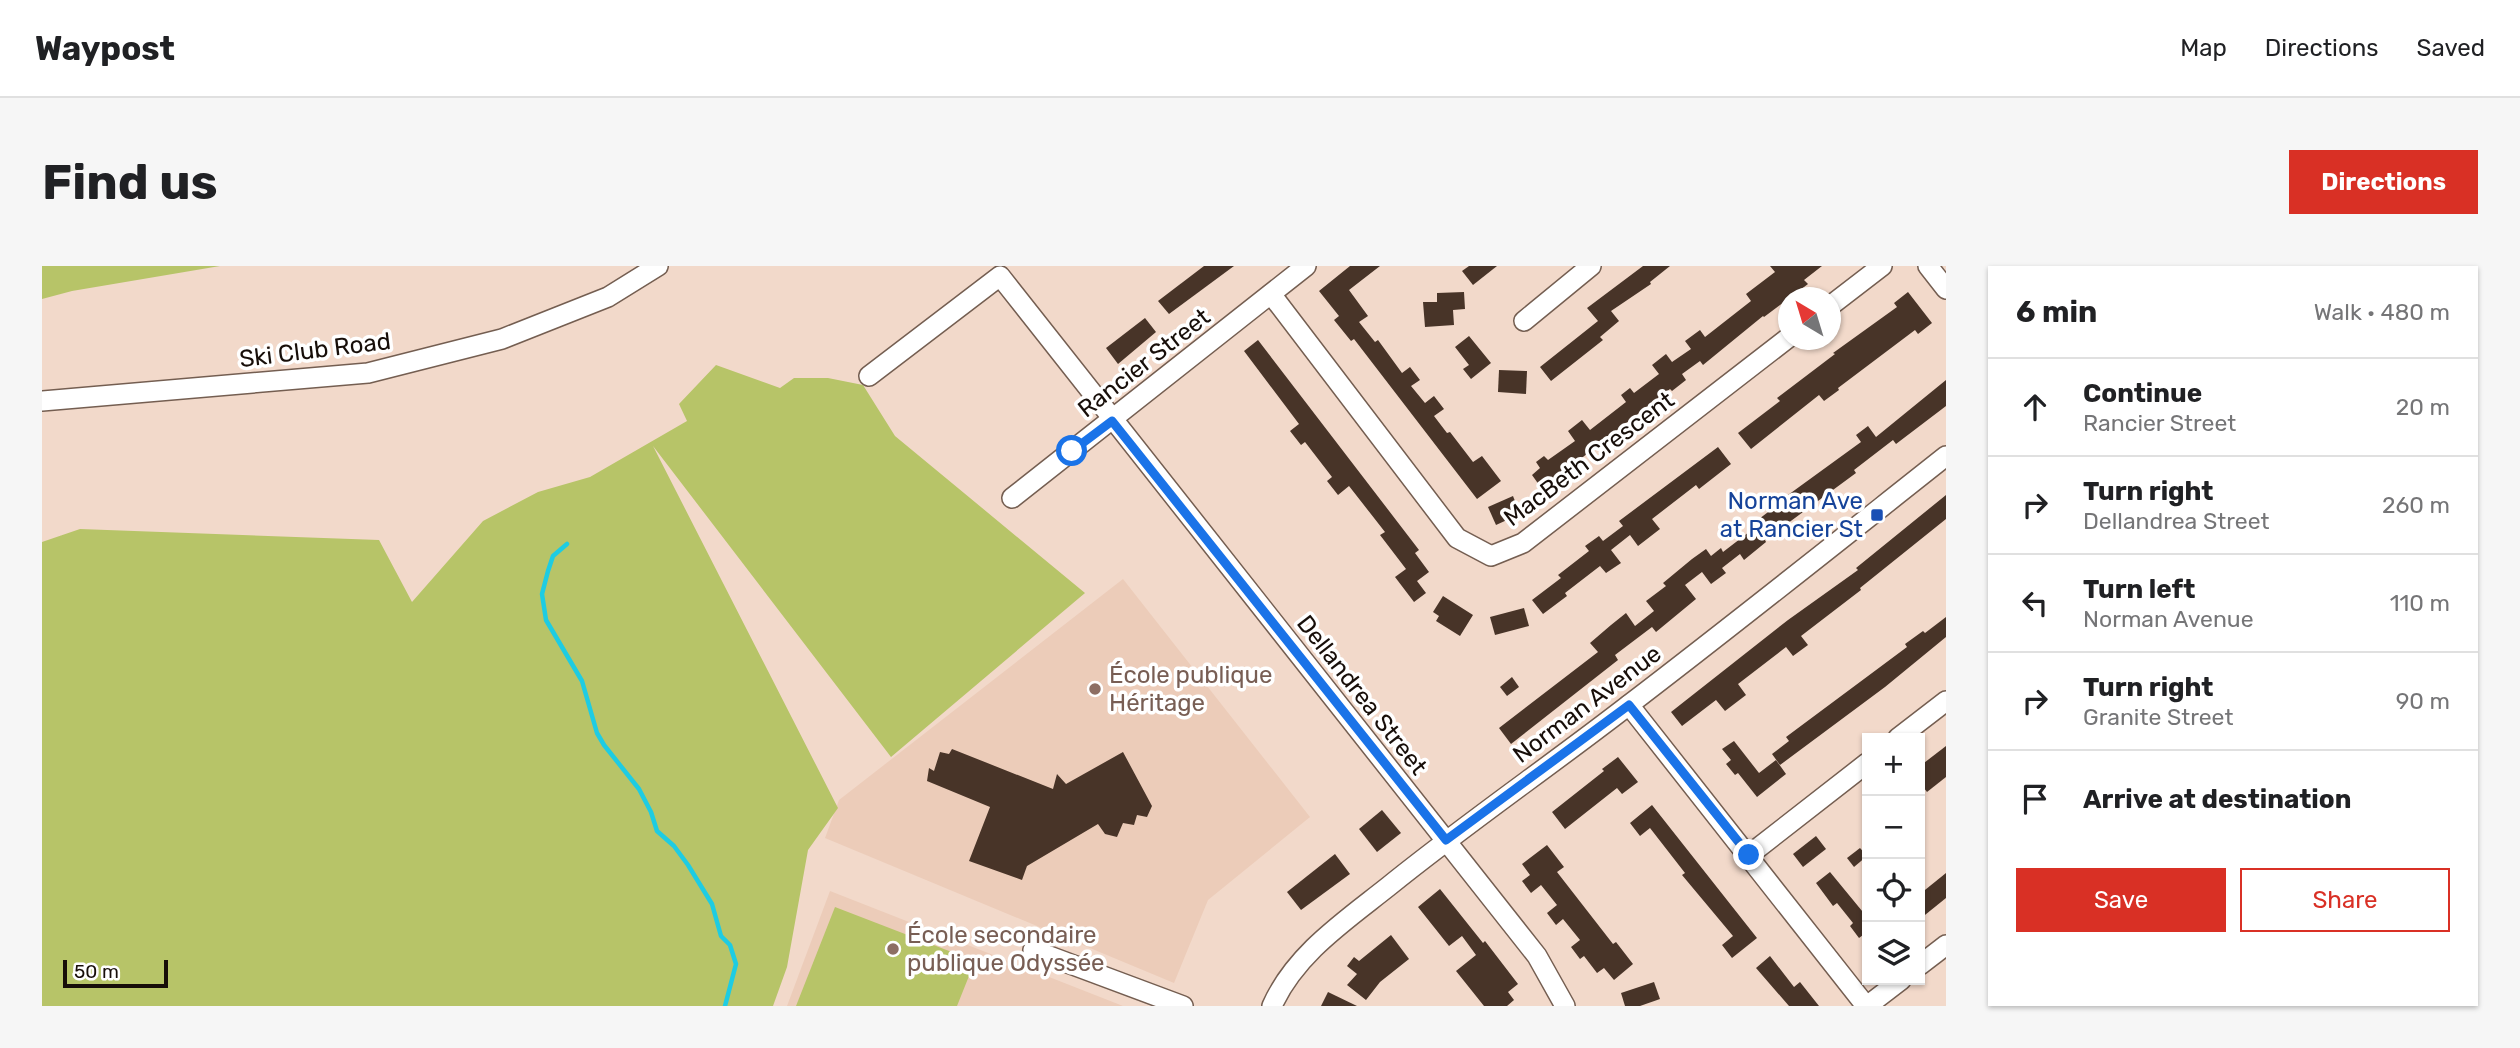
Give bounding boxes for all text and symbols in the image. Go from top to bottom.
text: Waypost [35,29,175,68]
text: Map [2180,34,2227,62]
text: Directions [2265,34,2378,62]
text: Saved [2416,34,2485,62]
button: Directions [2289,150,2478,214]
text: Find us [42,153,218,211]
north arrow [1778,287,1841,350]
text: 6 min [2016,294,2097,330]
text: Walk · 480 m [2314,298,2450,326]
street label: Rancier Street [1072,303,1216,423]
street label: Ski Club Road [238,327,392,373]
text: Continue [2083,378,2202,409]
street label: MacBeth Crescent [1498,386,1680,532]
icon: ahead [2016,388,2054,426]
text: 20 m [2396,393,2450,421]
text: Rancier Street [2083,409,2236,437]
route start [1056,435,1087,466]
text: Turn right [2083,476,2213,507]
icon: right [2016,486,2054,524]
place label: Norman Ave at Rancier St [1720,487,1863,543]
text: 260 m [2382,491,2450,519]
marker: Norman Ave at Rancier St [1869,507,1885,523]
text: Dellandrea Street [2083,507,2269,535]
text: Turn left [2083,574,2195,605]
icon: left [2016,584,2054,622]
text: 110 m [2390,589,2450,617]
text: Norman Avenue [2083,605,2254,633]
street label: Dellandrea Street [1291,610,1433,780]
street label: Norman Avenue [1507,639,1667,769]
place label: École publique Héritage [1109,661,1272,717]
text: Turn right [2083,672,2213,703]
marker: École publique Héritage [1087,681,1103,697]
icon: right [2016,682,2054,720]
text: 90 m [2396,687,2450,715]
text: Granite Street [2083,703,2233,731]
map controls [1862,733,1925,985]
button: + [1862,733,1925,796]
icon: arrive [2016,780,2054,818]
text: Arrive at destination [2083,784,2351,815]
button: − [1862,796,1925,859]
route end [1733,839,1764,870]
button: locate [1862,859,1925,922]
button: Save [2016,868,2226,932]
button: Share [2240,868,2450,932]
place label: École secondaire publique Odyssée [907,921,1105,977]
button: layers [1862,922,1925,985]
marker: École secondaire publique Odyssée [885,941,901,957]
scale bar [63,957,168,989]
text: 50 m [74,960,119,983]

